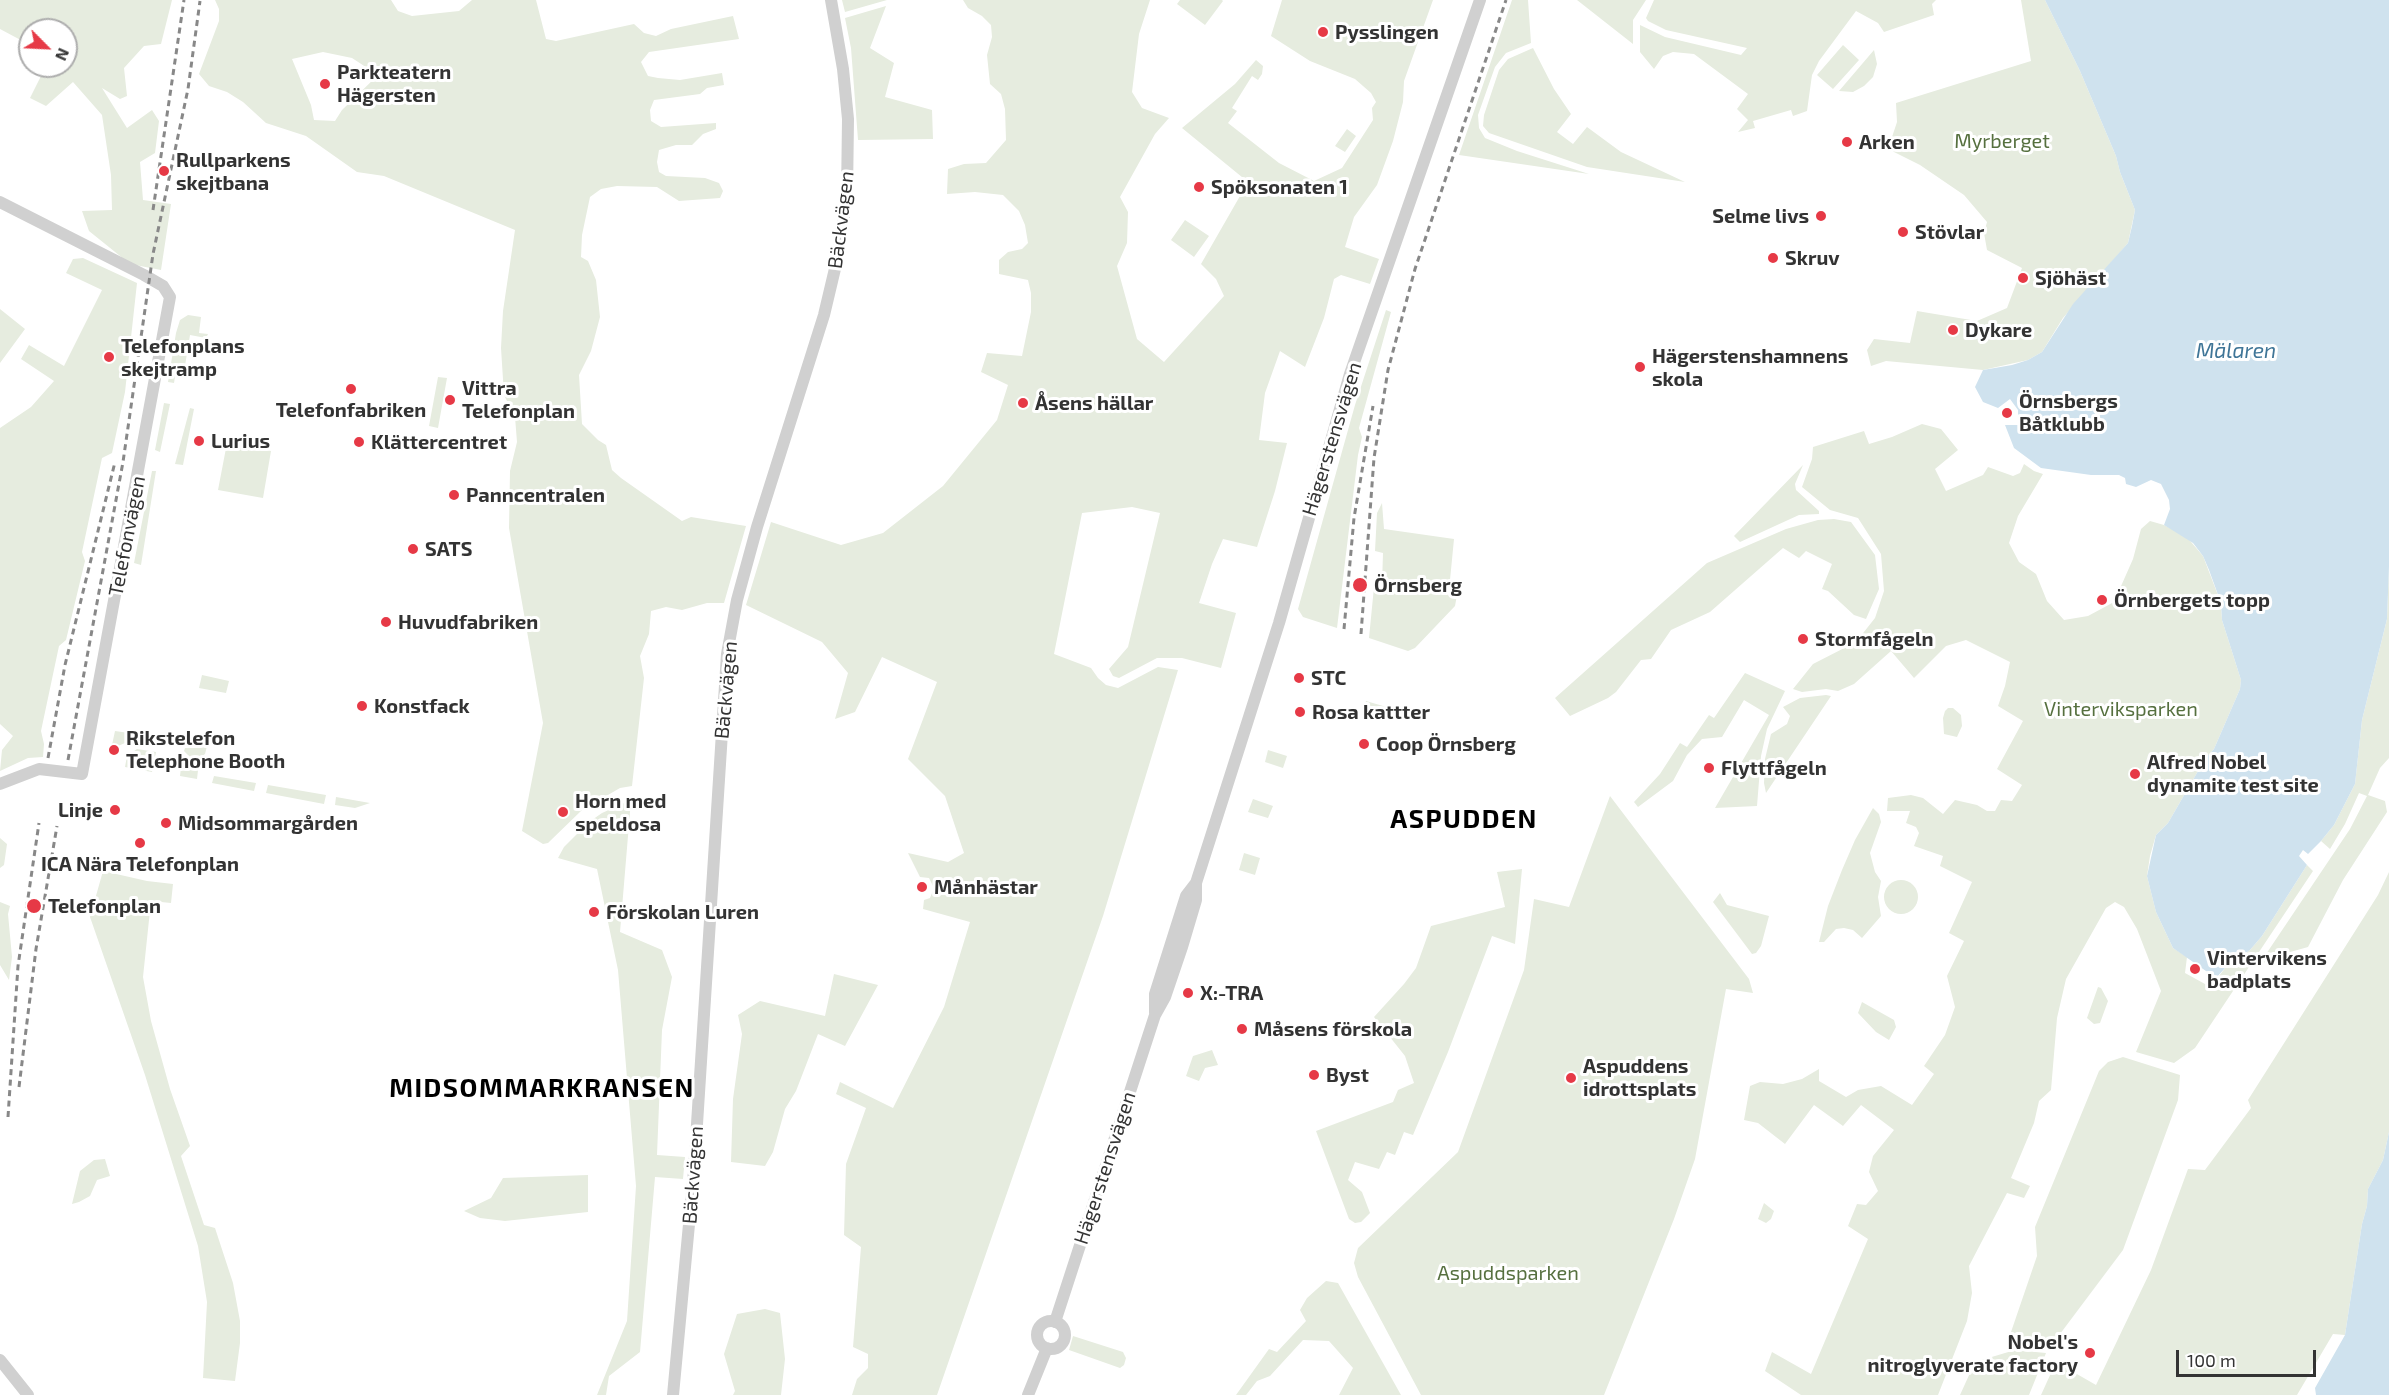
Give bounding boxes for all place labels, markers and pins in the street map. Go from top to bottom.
place label: Pysslingen [1335,20,1439,44]
marker: Pysslingen [1316,25,1330,39]
place label: Parkteatern Hägersten [337,60,451,107]
marker: Parkteatern Hägersten [318,77,332,91]
place label: Arken [1859,130,1915,154]
marker: Arken [1840,135,1854,149]
place label: Rullparkens skejtbana [176,148,291,195]
marker: Rullparkens skejtbana [157,164,171,178]
place label: Spöksonaten 1 [1211,175,1348,199]
marker: Spöksonaten 1 [1192,180,1206,194]
place label: Selme livs [1712,204,1809,228]
marker: Selme livs [1814,209,1828,223]
place label: Stövlar [1915,220,1984,244]
marker: Stövlar [1896,225,1910,239]
place label: Skruv [1785,246,1840,270]
marker: Skruv [1766,251,1780,265]
place label: Sjöhäst [2035,266,2106,290]
marker: Sjöhäst [2016,271,2030,285]
place label: Dykare [1965,318,2032,342]
marker: Dykare [1946,323,1960,337]
place label: Telefonplans skejtramp [121,334,245,381]
place label: Hägerstenshamnens skola [1652,344,1848,391]
marker: Telefonplans skejtramp [102,350,116,364]
marker: Hägerstenshamnens skola [1633,360,1647,374]
place label: Vittra Telefonplan [462,376,575,423]
marker: Telefonfabriken [344,382,358,396]
place label: Örnsbergs Båtklubb [2019,389,2118,436]
place label: Åsens hällar [1035,391,1153,415]
marker: Vittra Telefonplan [443,393,457,407]
marker: Åsens hällar [1016,396,1030,410]
place label: Telefonfabriken [276,398,426,422]
marker: Örnsbergs Båtklubb [2000,406,2014,420]
place label: Lurius [211,429,270,453]
place label: Klättercentret [371,430,507,454]
marker: Lurius [192,434,206,448]
marker: Klättercentret [352,435,366,449]
place label: Panncentralen [466,483,605,507]
marker: Panncentralen [447,488,461,502]
place label: SATS [425,537,472,561]
marker: SATS [406,542,420,556]
place label: Örnsberg [1374,573,1462,597]
marker: Örnsberg [1351,576,1369,594]
place label: Örnbergets topp [2114,588,2270,612]
marker: Örnbergets topp [2095,593,2109,607]
place label: Huvudfabriken [398,610,538,634]
marker: Huvudfabriken [379,615,393,629]
place label: Stormfågeln [1815,627,1934,651]
marker: Stormfågeln [1796,632,1810,646]
place label: STC [1311,666,1346,690]
marker: STC [1292,671,1306,685]
place label: Konstfack [374,694,470,718]
marker: Konstfack [355,699,369,713]
place label: Rosa kattter [1312,700,1430,724]
marker: Rosa kattter [1293,705,1307,719]
place label: Rikstelefon Telephone Booth [126,726,285,773]
place label: Coop Örnsberg [1376,732,1516,756]
marker: Coop Örnsberg [1357,737,1371,751]
marker: Rikstelefon Telephone Booth [107,743,121,757]
place label: Alfred Nobel dynamite test site [2147,750,2319,797]
place label: Flyttfågeln [1721,756,1827,780]
marker: Flyttfågeln [1702,761,1716,775]
marker: Alfred Nobel dynamite test site [2128,767,2142,781]
place label: Horn med speldosa [575,789,666,836]
place label: Linje [58,798,103,822]
marker: Linje [108,803,122,817]
marker: Horn med speldosa [556,805,570,819]
place label: Midsommargården [178,811,358,835]
marker: Midsommargården [159,816,173,830]
marker: ICA Nära Telefonplan [133,836,147,850]
place label: ICA Nära Telefonplan [41,852,239,876]
place label: Månhästar [934,875,1038,899]
marker: Månhästar [915,880,929,894]
place label: Telefonplan [48,894,161,918]
marker: Telefonplan [25,897,43,915]
place label: Förskolan Luren [606,900,759,924]
marker: Förskolan Luren [587,905,601,919]
place label: Vintervikens badplats [2207,946,2327,993]
marker: Vintervikens badplats [2188,962,2202,976]
place label: X:-TRA [1200,981,1263,1005]
marker: X:-TRA [1181,986,1195,1000]
place label: Måsens förskola [1254,1017,1412,1041]
marker: Måsens förskola [1235,1022,1249,1036]
place label: Aspuddens idrottsplats [1583,1054,1696,1101]
place label: Byst [1326,1063,1369,1087]
marker: Byst [1307,1068,1321,1082]
marker: Aspuddens idrottsplats [1564,1071,1578,1085]
place label: Nobel's nitroglyverate factory [1868,1330,2078,1377]
marker: Nobel's nitroglyverate factory [2083,1346,2097,1360]

